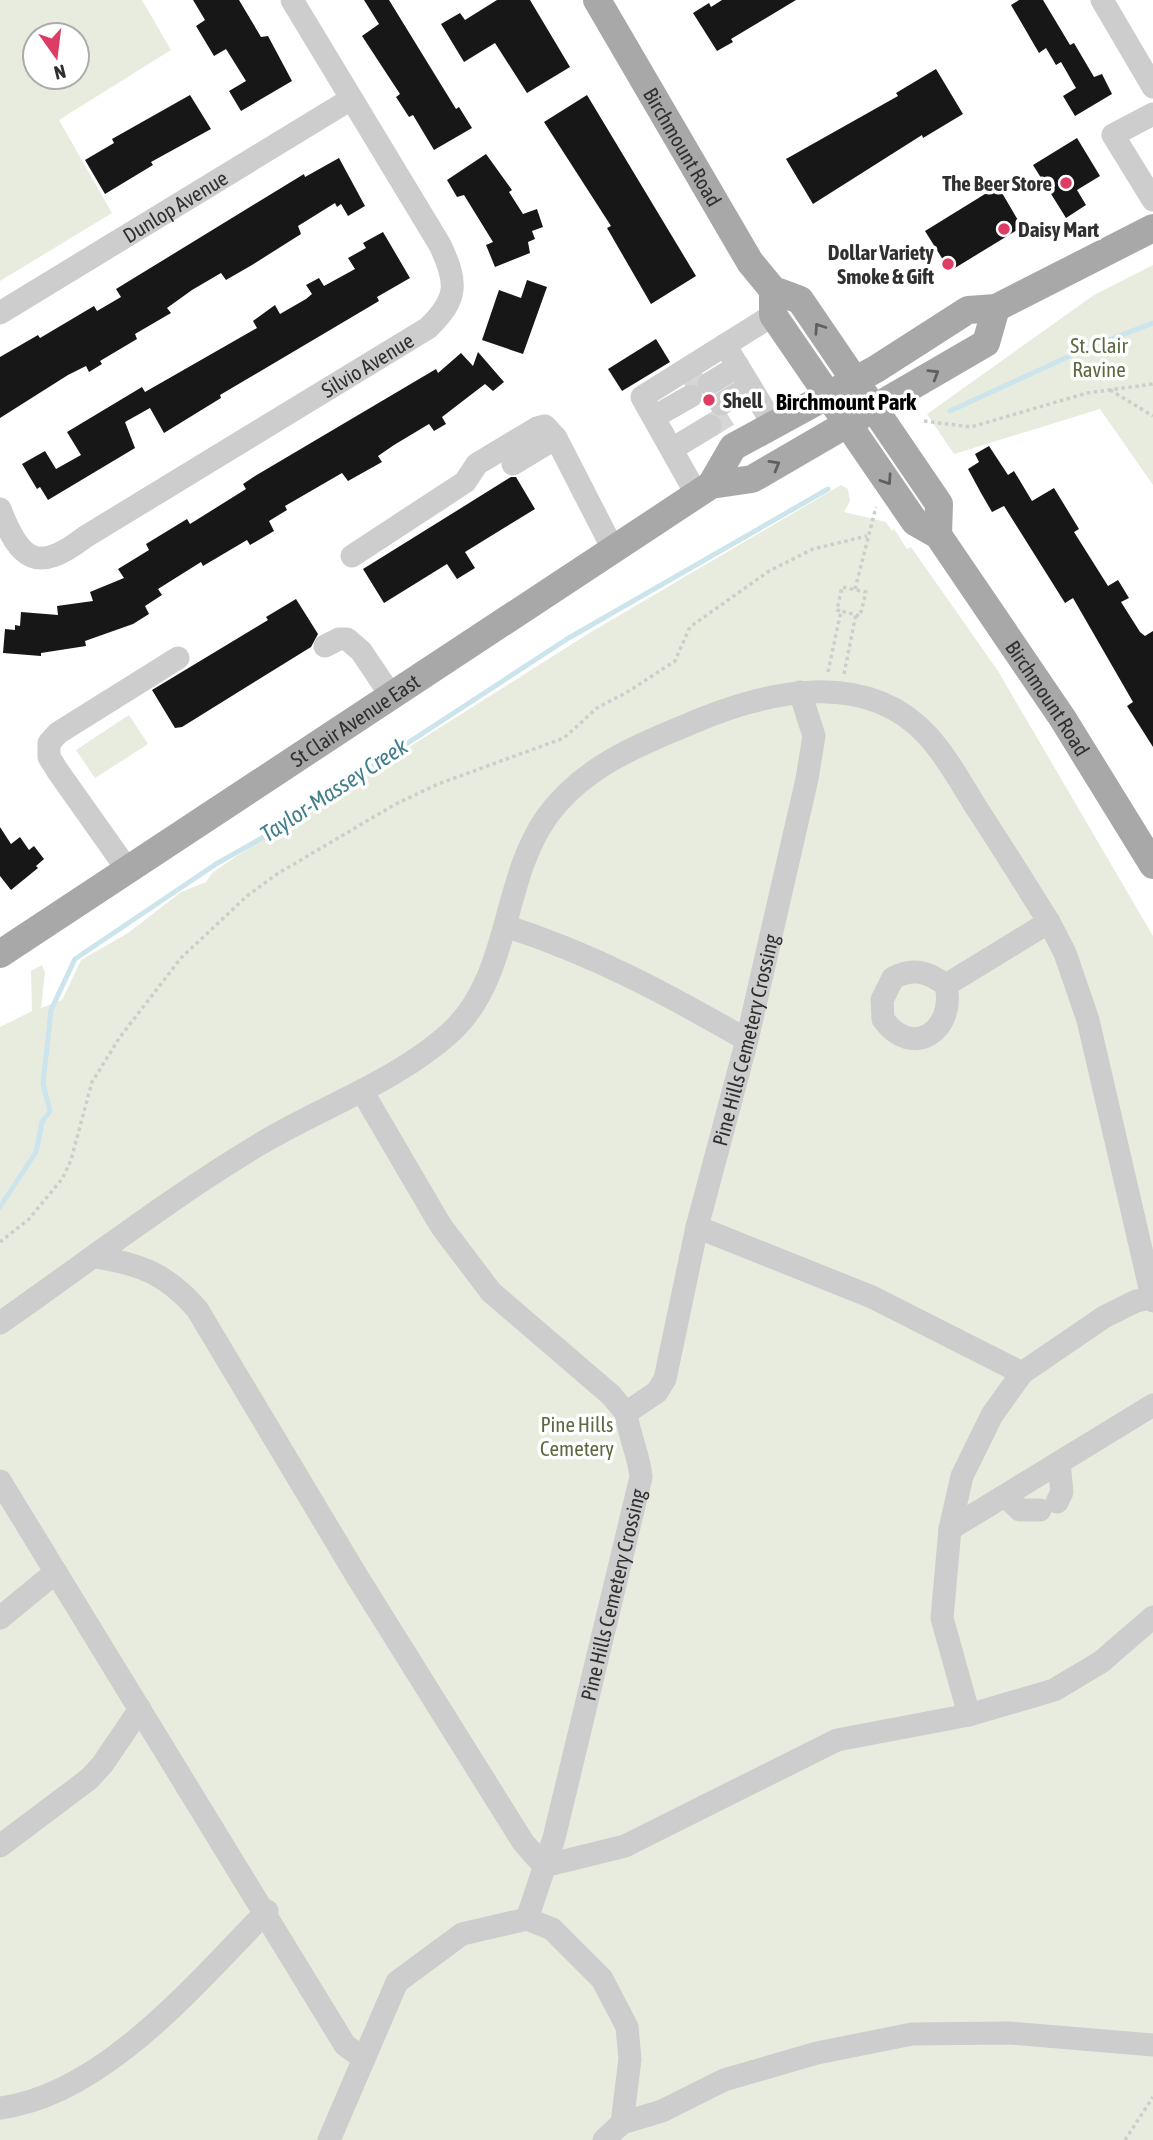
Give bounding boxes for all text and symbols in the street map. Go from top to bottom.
north arrow [21,21,91,91]
text: N [52,60,68,85]
street label: Birchmount Road [639,83,727,210]
street label: Dunlop Avenue [118,165,232,247]
place label: The Beer Store [942,171,1052,195]
marker: The Beer Store [1058,175,1074,191]
place label: Daisy Mart [1018,217,1099,241]
marker: Daisy Mart [996,221,1012,237]
place label: Dollar Variety Smoke & Gift [828,240,934,288]
marker: Dollar Variety Smoke & Gift [940,256,956,272]
one-way arrow [815,323,827,336]
street label: Silvio Avenue [317,328,418,402]
park label: St. Clair Ravine [1070,333,1128,381]
one-way arrow [927,369,940,382]
place label: Shell [723,388,763,412]
district label: Birchmount Park [776,389,917,415]
marker: Shell [701,392,717,408]
one-way arrow [768,461,781,474]
one-way arrow [879,472,891,485]
street label: Birchmount Road [1001,636,1095,760]
street label: St Clair Avenue East [286,669,424,771]
water label: Taylor-Massey Creek [256,732,413,847]
street label: Pine Hills Cemetery Crossing [707,932,783,1148]
park label: Pine Hills Cemetery [540,1412,614,1460]
street label: Pine Hills Cemetery Crossing [576,1486,650,1703]

